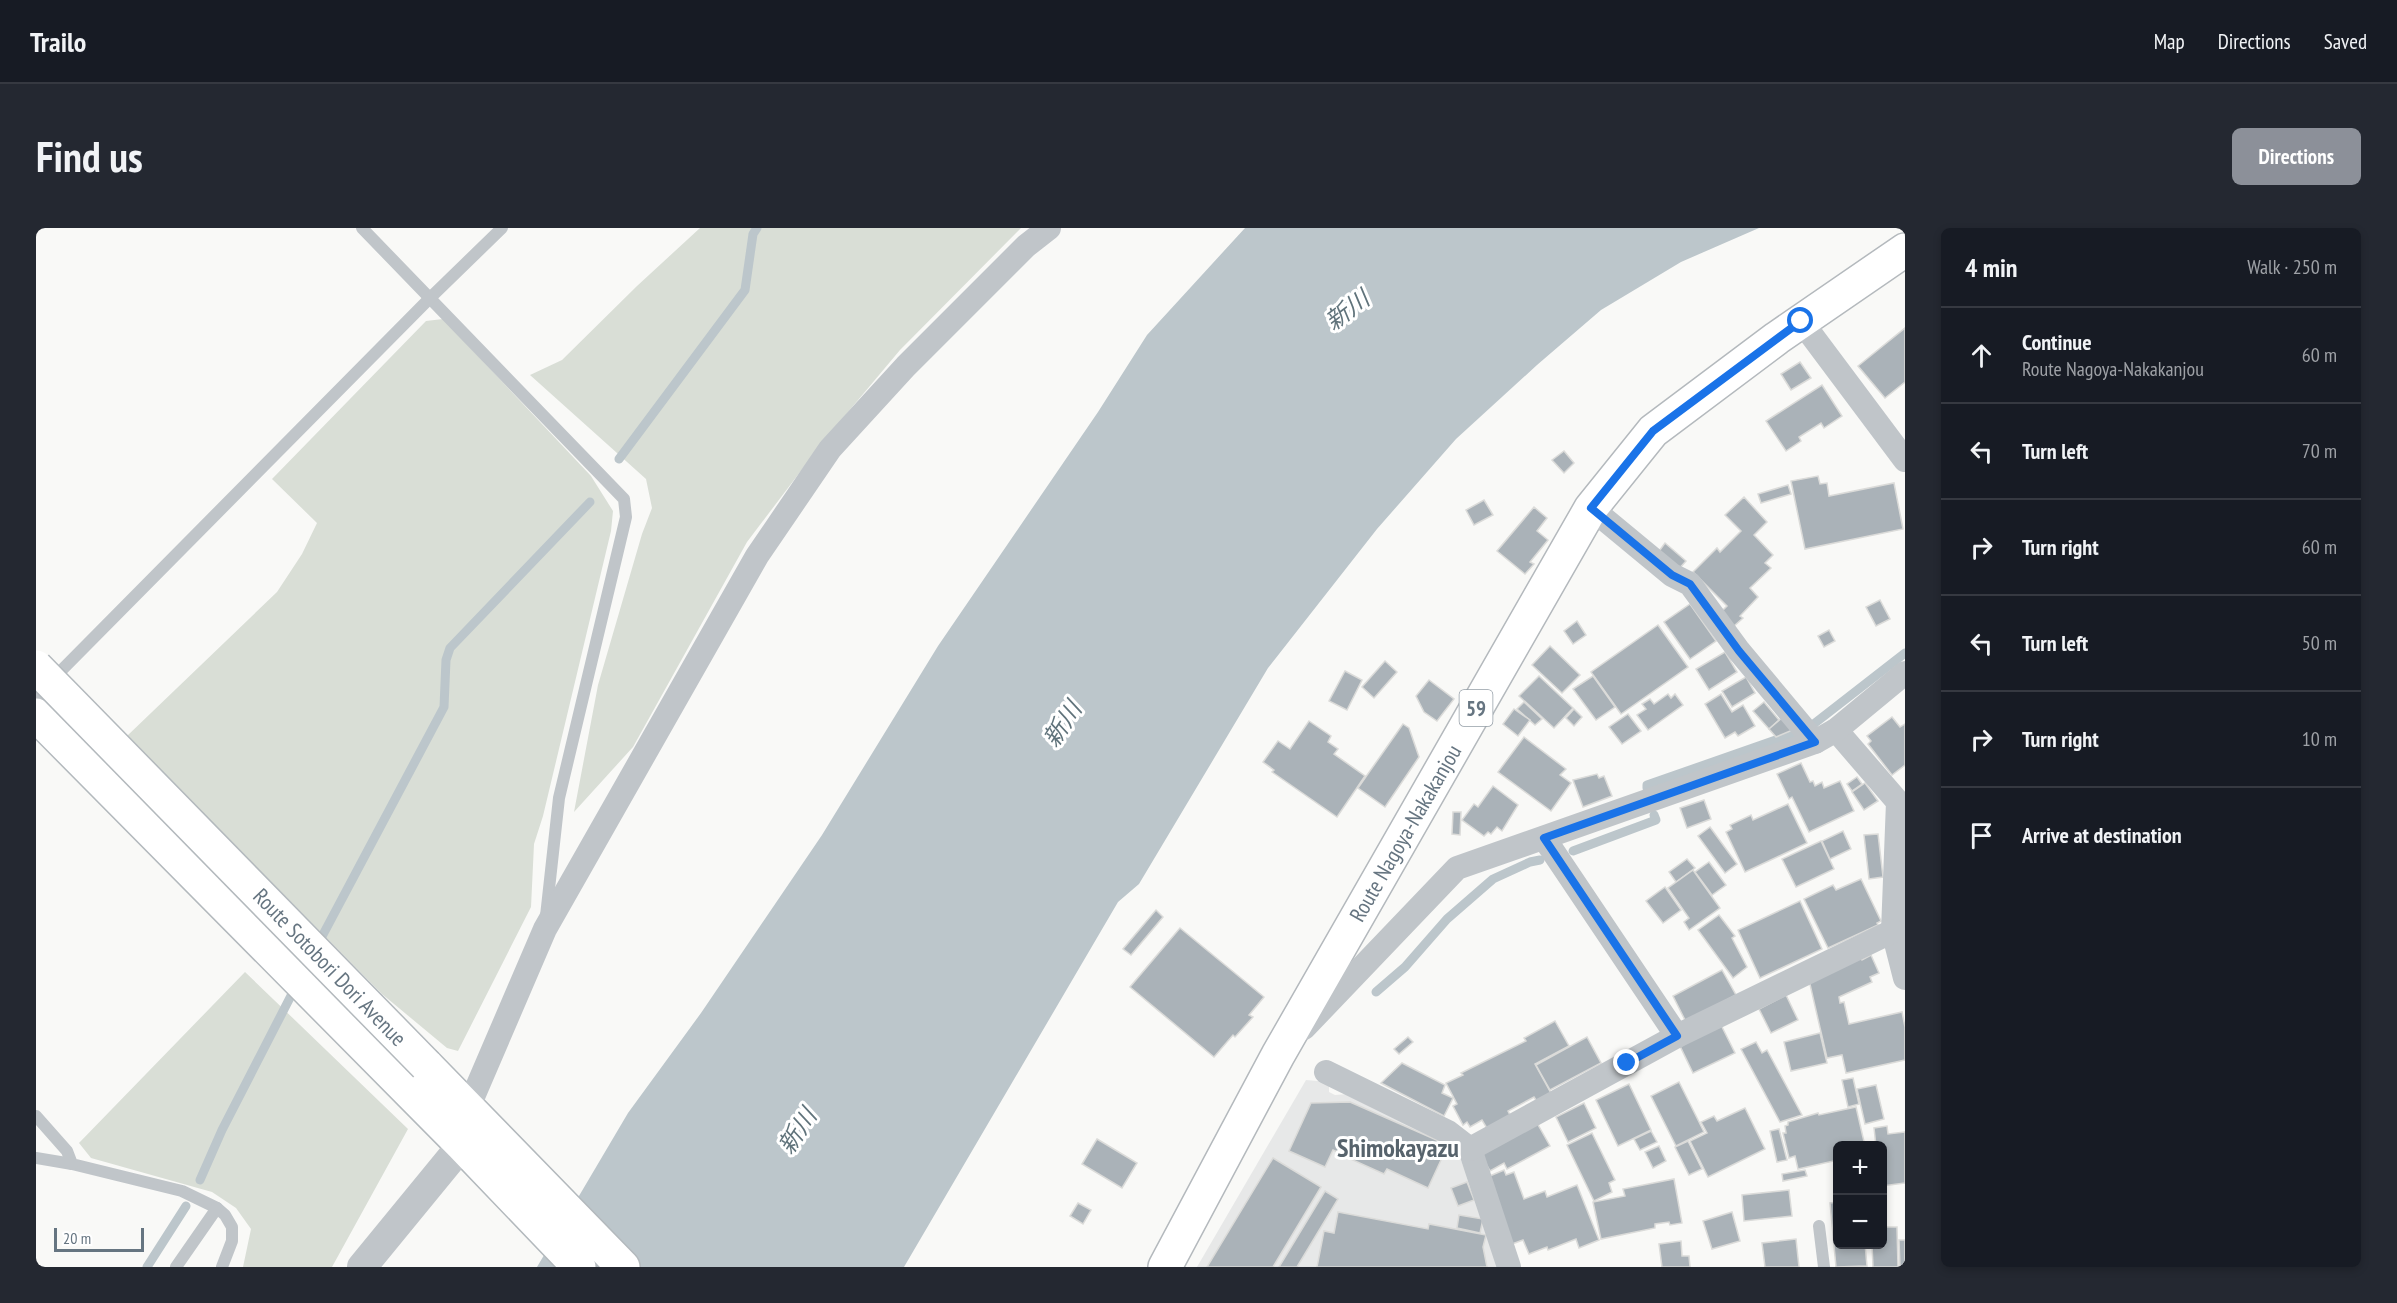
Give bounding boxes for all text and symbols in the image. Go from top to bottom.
text: Trailo [30,23,86,60]
text: Map [2154,28,2185,55]
text: Directions [2218,28,2291,55]
text: Saved [2324,28,2367,55]
button: Directions [2232,128,2361,185]
text: Find us [36,129,143,184]
text: 4 min [1965,251,2018,284]
text: Walk · 250 m [2247,254,2337,280]
water label: 新川 [1319,281,1378,337]
route start [1787,307,1813,333]
text: Continue [2022,328,2092,356]
icon: ahead [1965,339,1998,372]
text: 60 m [2302,342,2337,368]
text: Route Nagoya-Nakakanjou [2022,356,2204,382]
icon: left [1965,435,1998,468]
text: Turn left [2022,437,2088,465]
text: 70 m [2302,438,2337,464]
icon: right [1965,531,1998,564]
text: Turn right [2022,533,2099,561]
text: 60 m [2302,534,2337,560]
icon: left [1965,627,1998,660]
text: Turn left [2022,629,2088,657]
text: 50 m [2302,630,2337,656]
road number: 59 [1460,690,1492,726]
water label: 新川 [1036,693,1090,753]
icon: right [1965,723,1998,756]
text: Turn right [2022,725,2099,753]
text: 10 m [2302,726,2337,752]
street label: Route Nagoya-Nakakanjou [1343,739,1467,927]
icon: arrive [1965,819,1998,852]
text: Arrive at destination [2022,821,2182,849]
street label: Route Sotobori Dori Avenue [247,882,413,1052]
route end [1613,1049,1639,1075]
water label: 新川 [771,1100,825,1160]
district label: Shimokayazu [1337,1131,1459,1164]
map controls [1833,1141,1887,1249]
button: + [1833,1141,1887,1195]
button: − [1833,1195,1887,1249]
scale bar [54,1225,144,1252]
text: 20 m [63,1228,91,1248]

